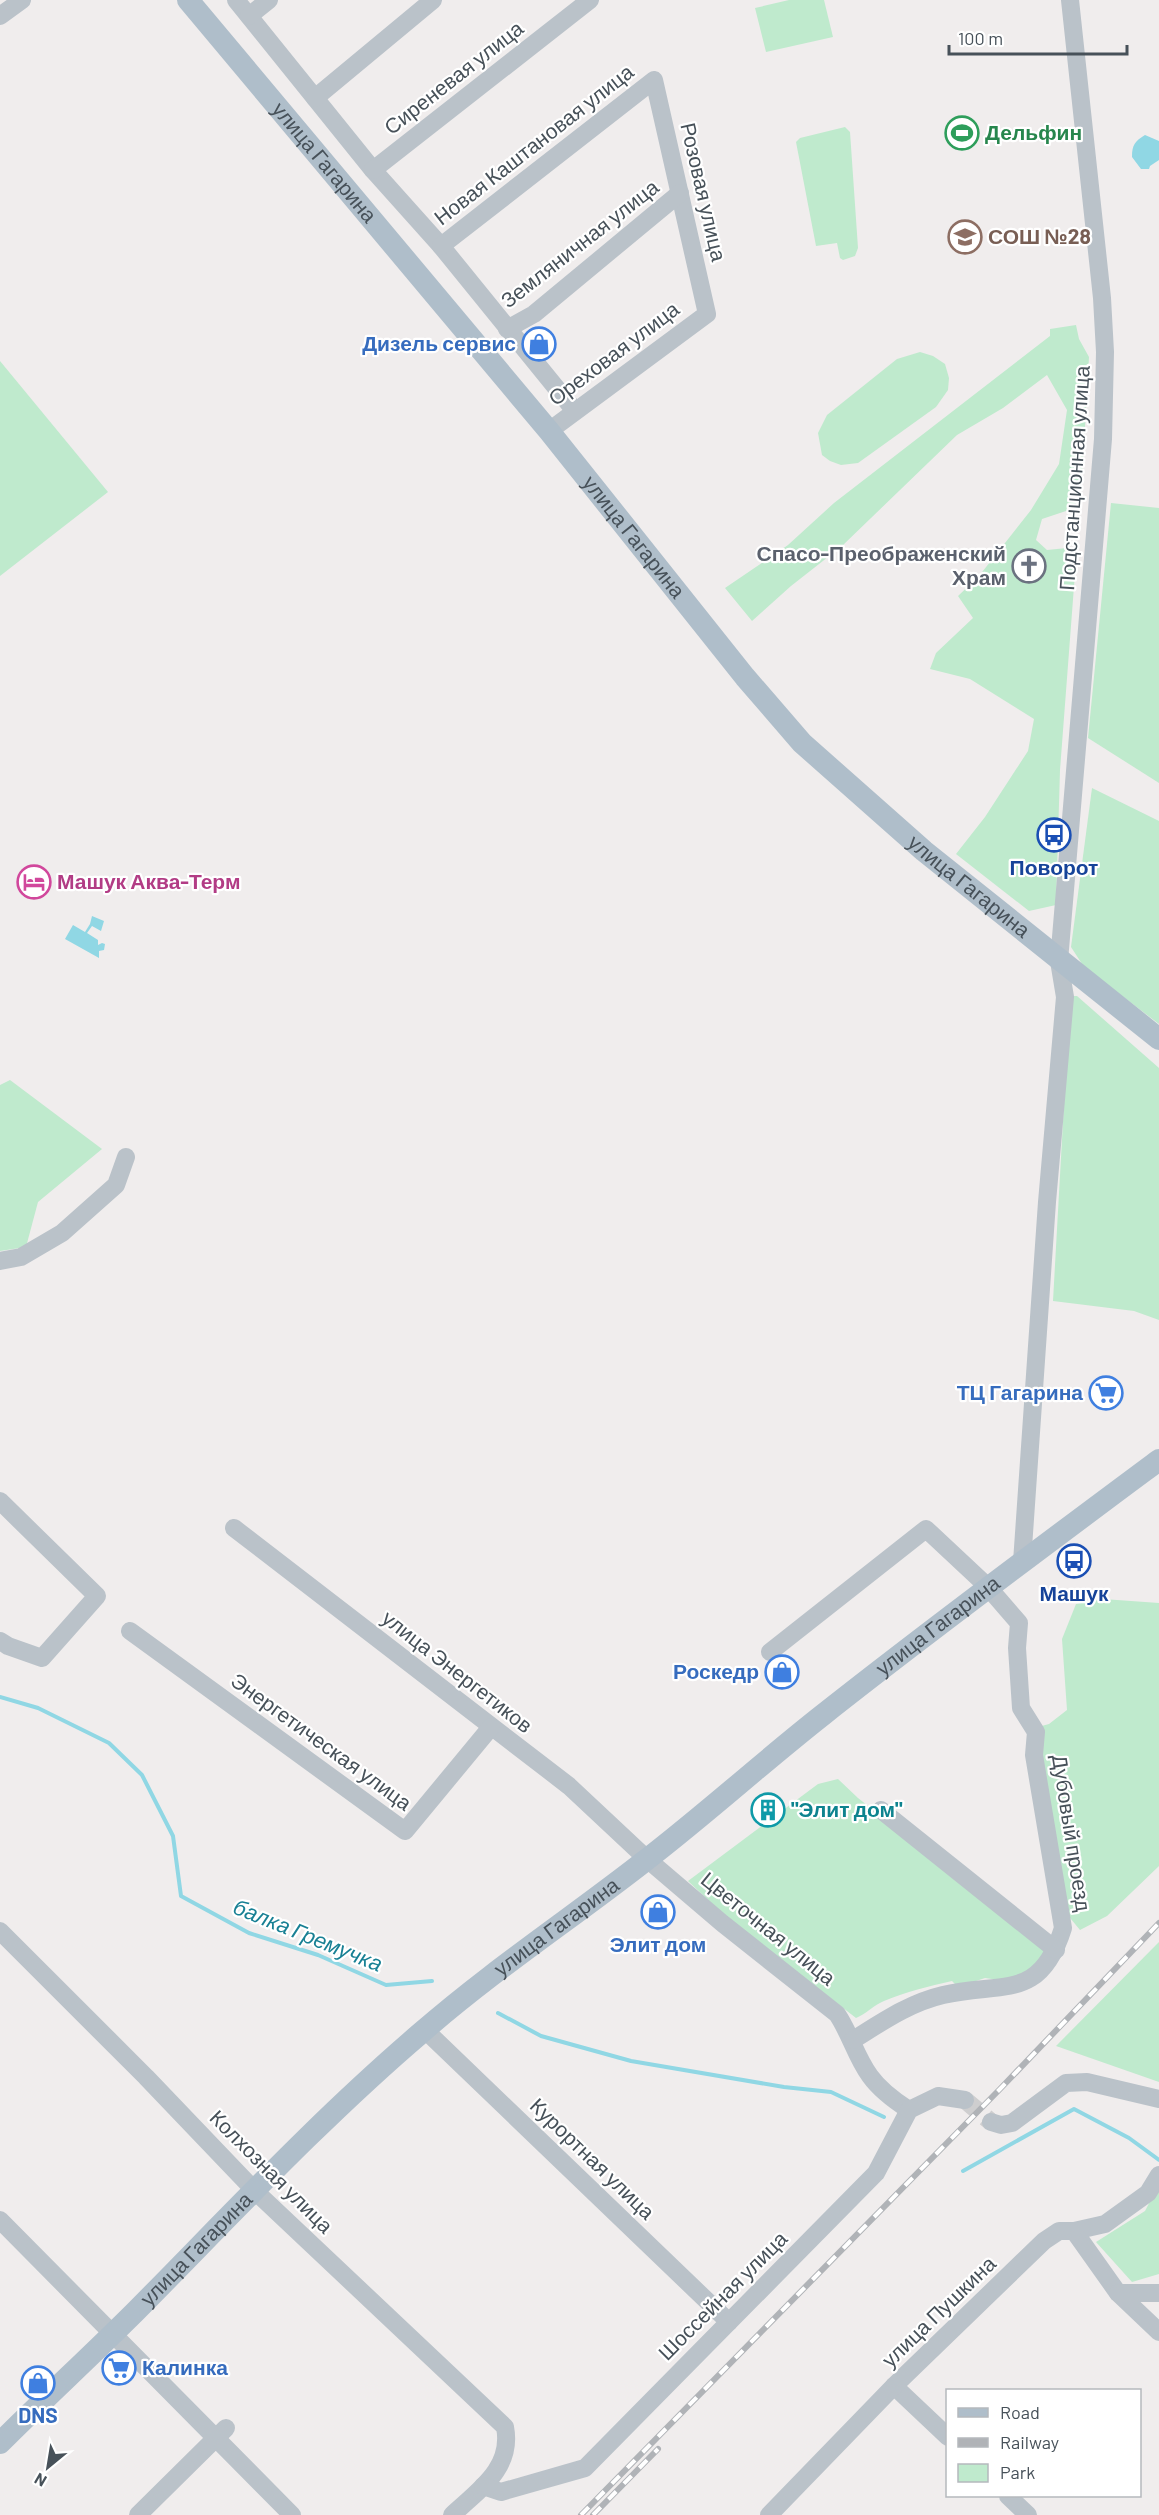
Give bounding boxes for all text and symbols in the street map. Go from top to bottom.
street label: Сиреневая улица [379,15,528,139]
scale bar [949,18,1128,56]
text: 100 m [958,27,1003,49]
street label: Новая Каштановая улица [428,58,638,229]
street label: улица Гагарина [268,96,383,227]
sports icon: Дельфин [944,115,980,151]
place label: Дельфин [985,119,1082,144]
street label: Розовая улица [676,120,733,264]
street label: Земляничная улица [495,173,663,312]
school or university icon: СОШ №28 [947,219,983,255]
place label: СОШ №28 [988,223,1091,248]
street label: Ореховая улица [543,295,684,410]
shop icon: Дизель сервис [521,326,557,362]
place label: Дизель сервис [362,330,516,355]
street label: Подстанционная улица [1053,364,1094,591]
street label: улица Гагарина [578,470,691,603]
place label: Спасо-Преображенский Храм [756,540,1006,589]
church icon: Спасо-Преображенский Храм [1011,548,1047,584]
bus stop icon: Поворот [1036,817,1072,853]
street label: улица Гагарина [904,829,1036,942]
place label: Поворот [1010,854,1098,879]
hotel icon: Машук Аква-Терм [16,864,52,900]
place label: Машук Аква-Терм [57,868,240,893]
supermarket icon: ТЦ Гагарина [1088,1375,1124,1411]
place label: ТЦ Гагарина [957,1379,1083,1404]
bus stop icon: Машук [1056,1543,1092,1579]
street label: улица Гагарина [870,1569,1004,1680]
place label: Машук [1039,1580,1109,1605]
street label: улица Энергетиков [378,1604,538,1737]
shop icon: Роскедр [764,1654,800,1690]
place label: Роскедр [673,1658,759,1683]
street label: Энергетическая улица [227,1667,417,1815]
street label: Дубовый проезд [1048,1752,1097,1913]
building icon: "Элит дом" [750,1792,786,1828]
place label: "Элит дом" [791,1796,903,1821]
street label: Цветочная улица [697,1866,841,1990]
street label: улица Гагарина [488,1871,624,1980]
water label: балка Гремучка [230,1892,387,1977]
shop icon: Элит дом [640,1894,676,1930]
place label: Элит дом [610,1931,706,1956]
street label: Курортная улица [526,2092,661,2224]
street label: Колхозная улица [205,2104,339,2238]
street label: улица Гагарина [134,2186,257,2310]
street label: Шоссейная улица [652,2225,792,2365]
street label: улица Пушкина [876,2250,1000,2372]
supermarket icon: Калинка [101,2350,137,2386]
place label: Калинка [142,2354,228,2379]
shop icon: DNS [20,2365,56,2401]
legend [946,2389,1141,2497]
text: Road [1000,2401,1040,2423]
place label: DNS [18,2402,58,2427]
text: Railway [1000,2431,1059,2453]
north arrow [18,2437,78,2497]
text: Park [1000,2461,1035,2483]
text: N [31,2470,50,2491]

